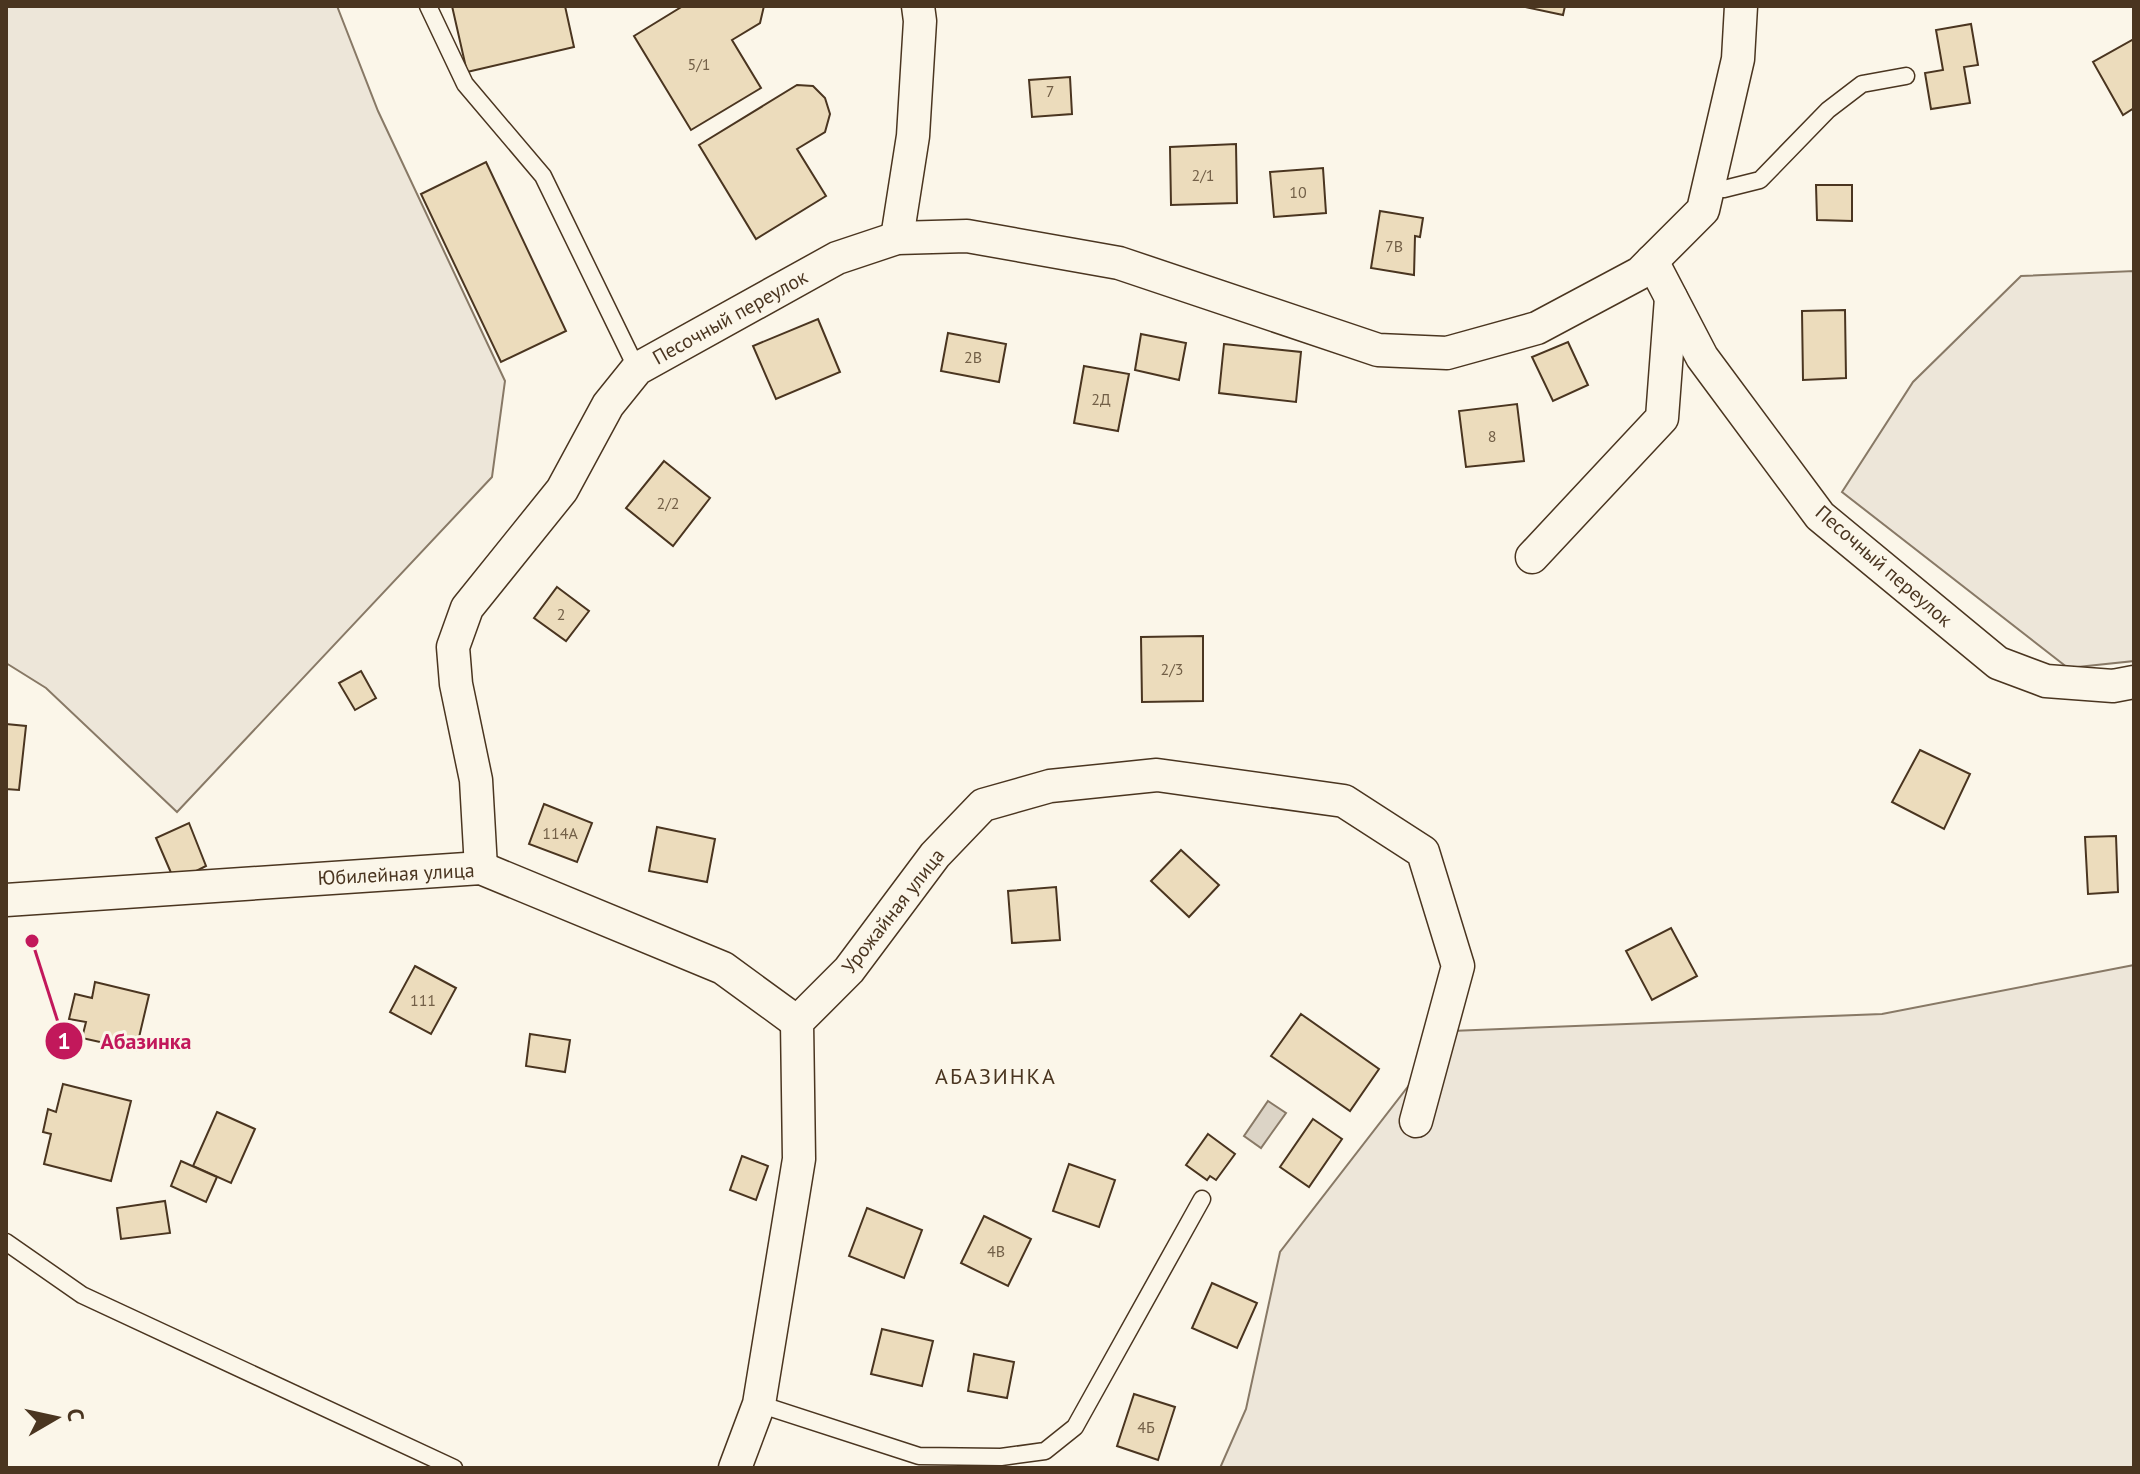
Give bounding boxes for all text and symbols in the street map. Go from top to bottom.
house number: 5/1 [687,54,711,74]
house number: 7 [1046,81,1054,101]
house number: 2/1 [1191,165,1215,185]
house number: 10 [1289,182,1307,202]
house number: 7В [1385,236,1403,256]
street label: Песочный переулок [648,263,812,370]
house number: 2В [964,347,982,367]
house number: 2Д [1091,389,1111,409]
house number: 8 [1488,426,1496,446]
house number: 2/2 [656,493,680,513]
street label: Песочный переулок [1810,499,1958,633]
house number: 2 [557,604,565,624]
house number: 2/3 [1160,659,1184,679]
house number: 114А [542,823,578,843]
street label: Урожайная улица [836,843,950,979]
street label: Юбилейная улица [317,857,475,891]
house number: 111 [410,990,436,1010]
callout: Абазинка [44,1018,207,1064]
text: 1 [57,1025,71,1056]
text: Абазинка [100,1027,192,1055]
district label: АБАЗИНКА [935,1062,1057,1090]
house number: 4В [987,1241,1005,1261]
north arrow [16,1378,96,1458]
text: С [61,1407,91,1423]
house number: 4Б [1137,1417,1155,1437]

